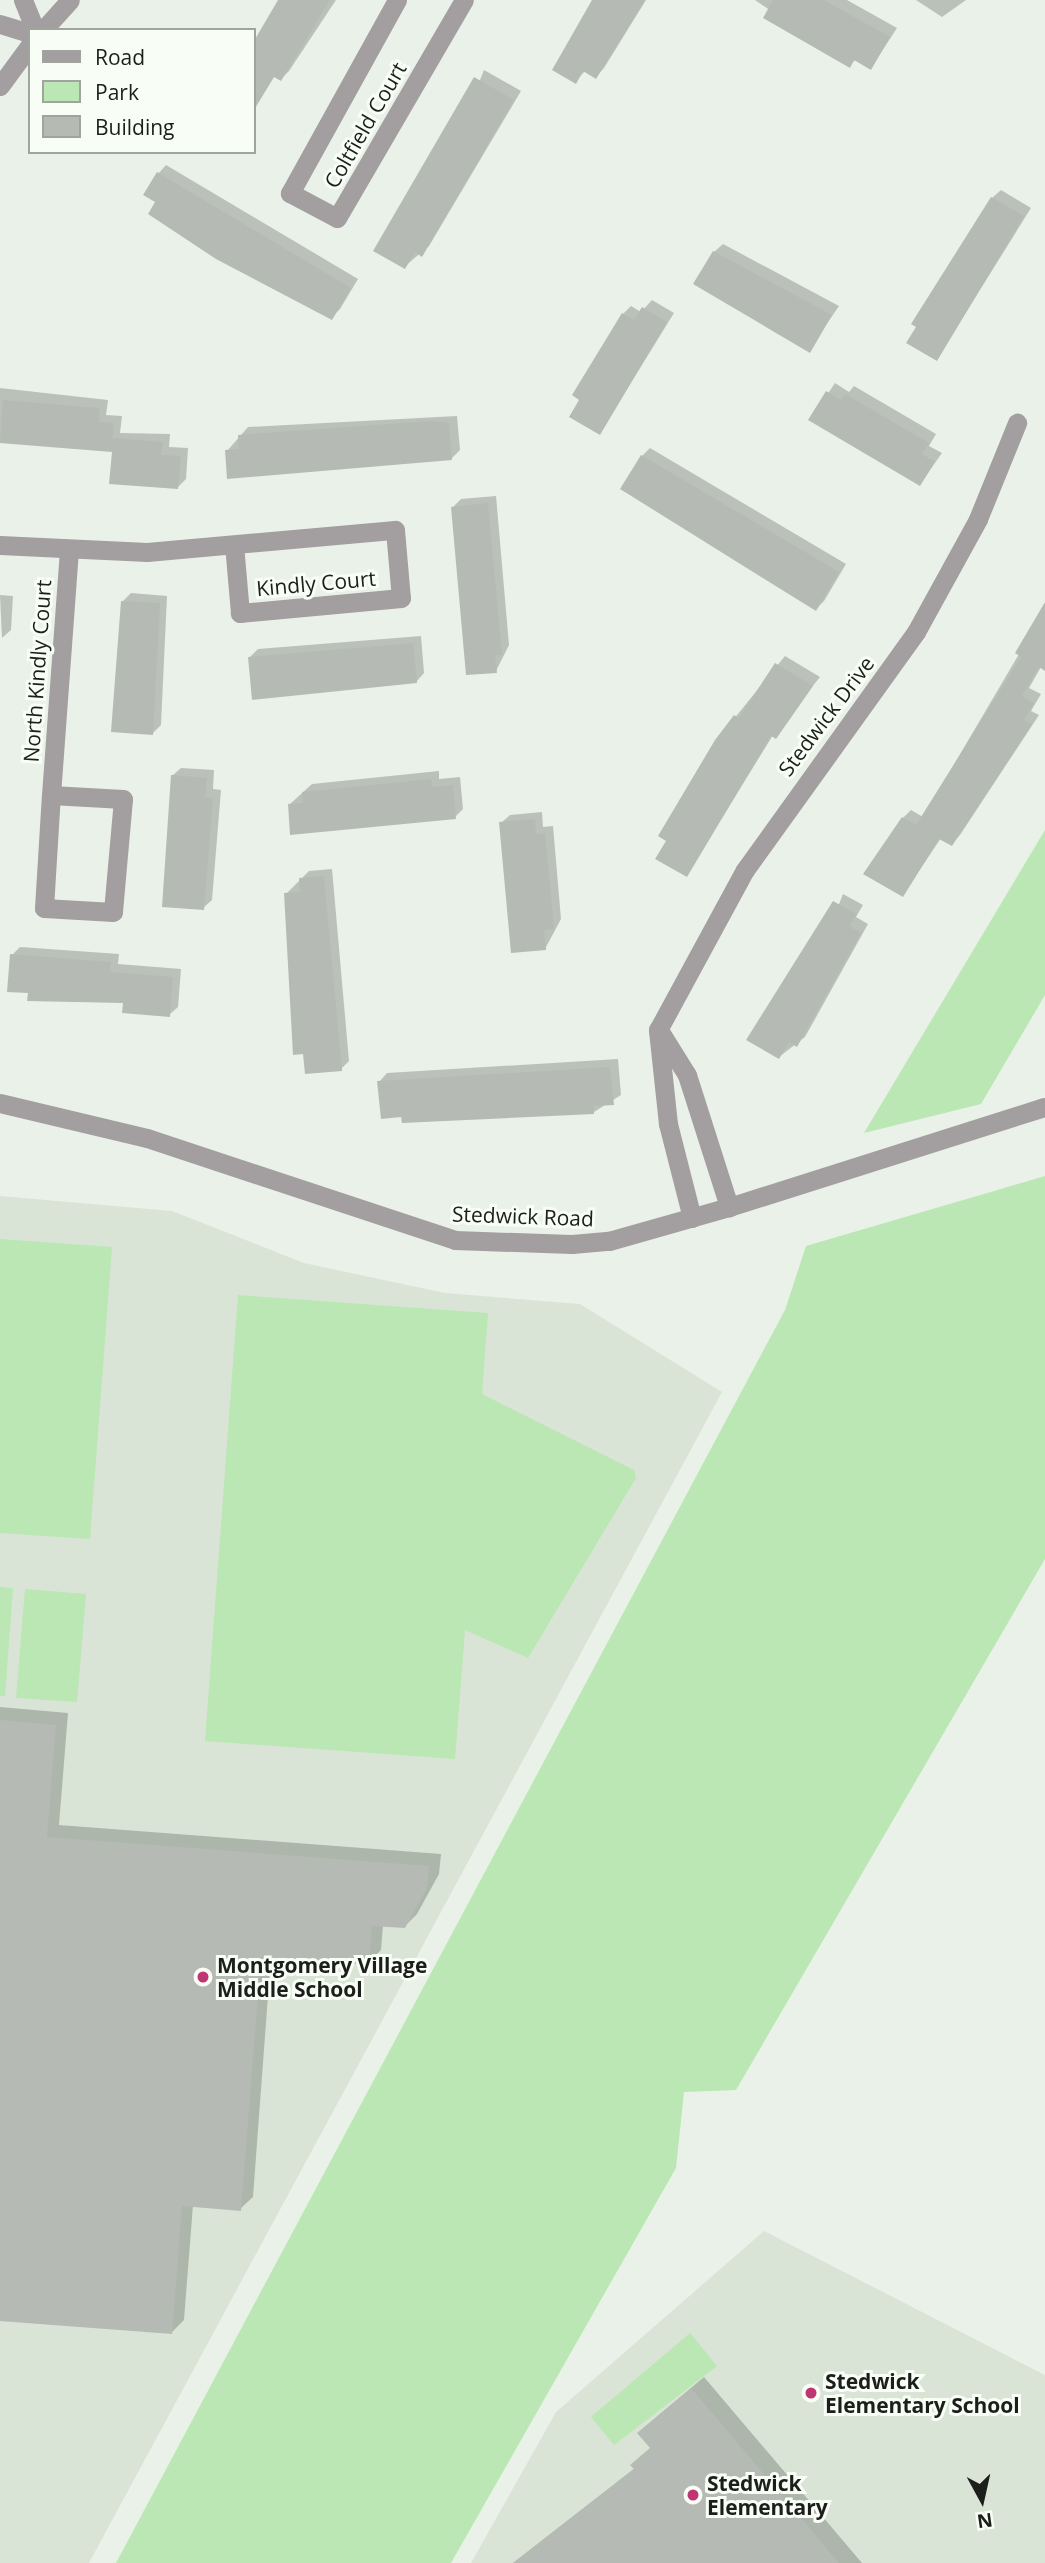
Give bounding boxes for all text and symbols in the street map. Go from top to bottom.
legend [28,28,256,154]
text: Road [95,43,145,71]
street label: Coltfield Court [319,58,411,192]
text: Park [95,78,139,106]
text: Building [95,113,174,141]
street label: Kindly Court [255,565,377,601]
street label: North Kindly Court [18,579,56,763]
street label: Stedwick Drive [773,651,879,781]
street label: Stedwick Road [452,1201,594,1231]
place label: Montgomery Village Middle School [217,1952,427,2002]
marker: Montgomery Village Middle School [195,1969,211,1985]
place label: Stedwick Elementary School [825,2368,1020,2418]
marker: Stedwick Elementary School [803,2385,819,2401]
north arrow [947,2465,1017,2535]
place label: Stedwick Elementary [707,2470,828,2520]
marker: Stedwick Elementary [685,2487,701,2503]
text: N [975,2507,994,2535]

